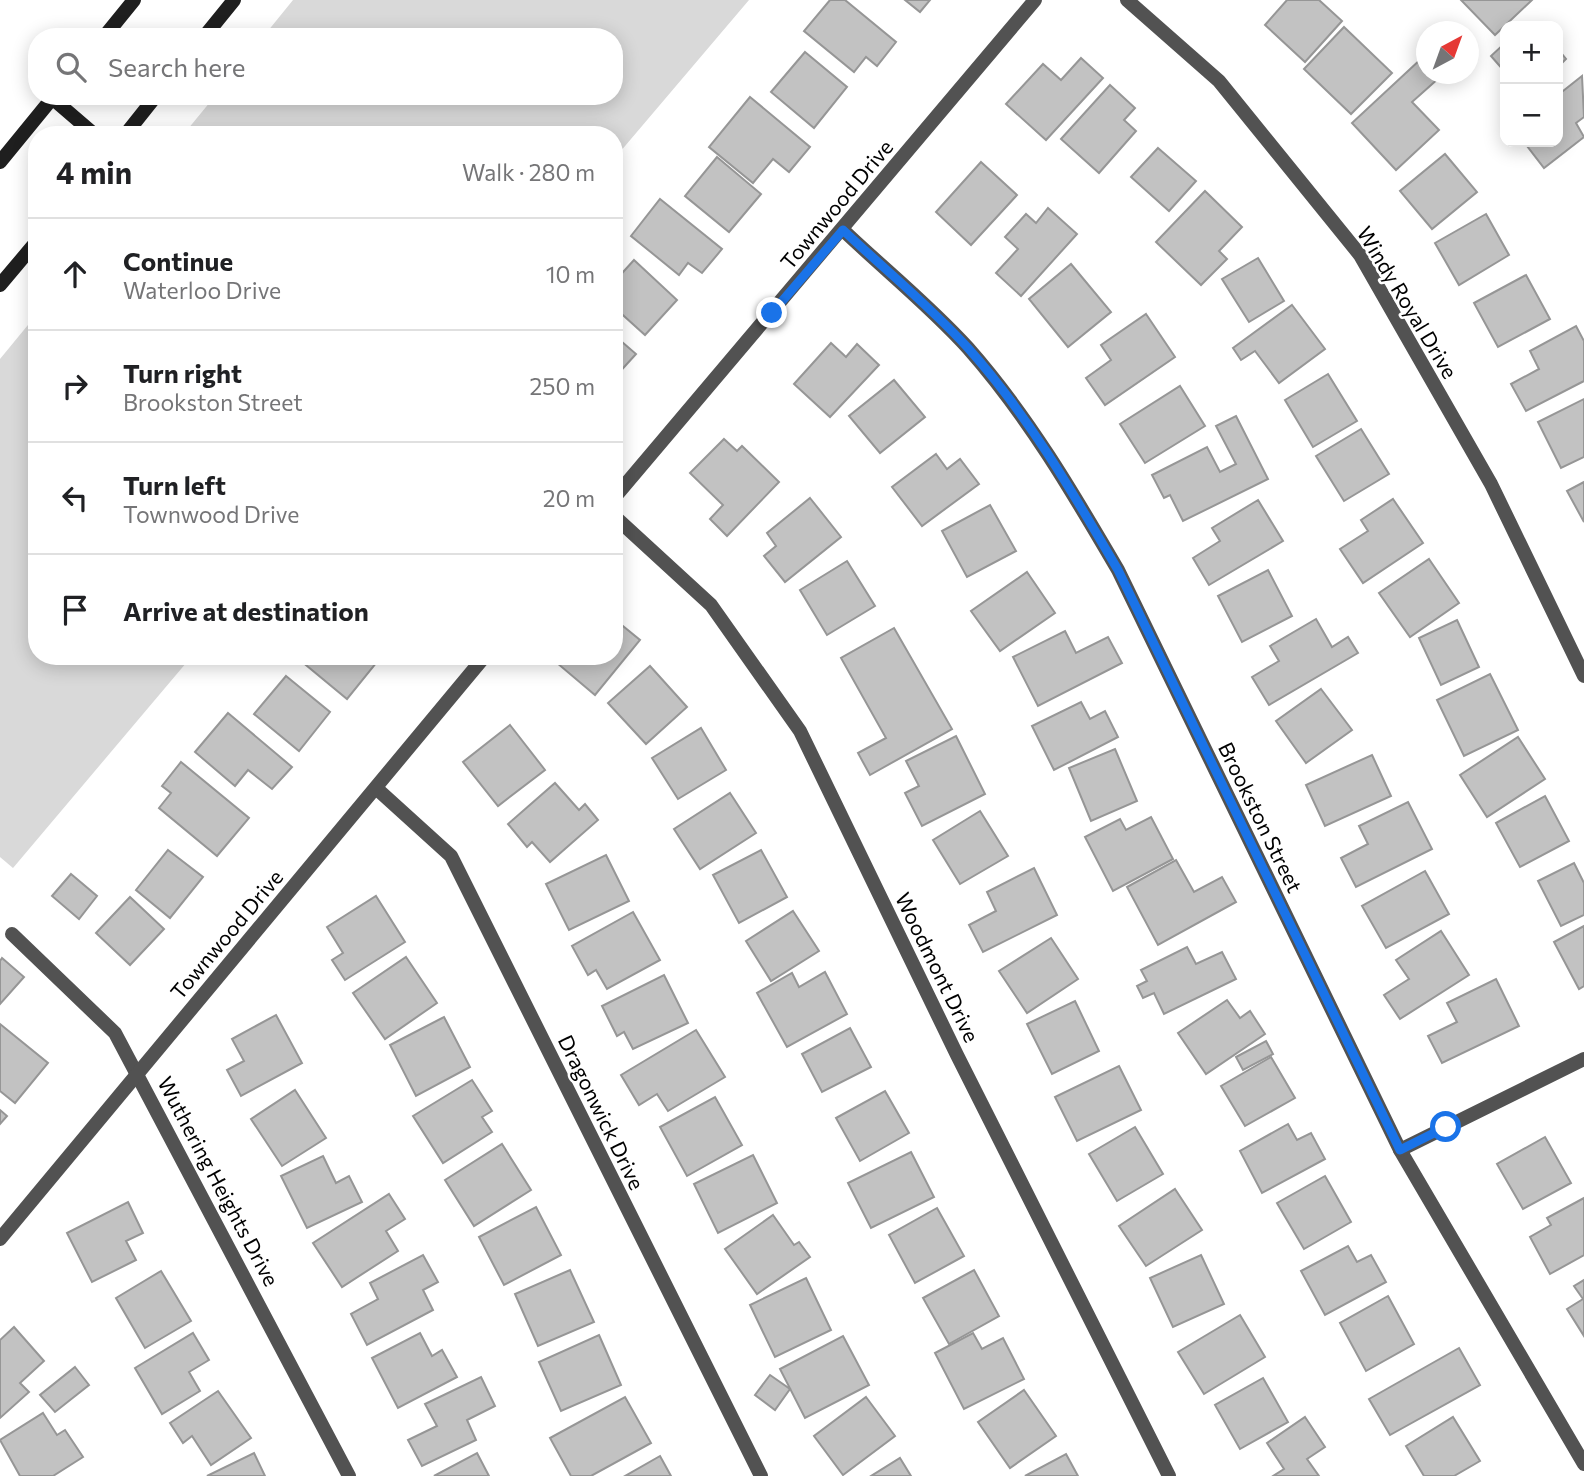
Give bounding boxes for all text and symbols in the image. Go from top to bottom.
north arrow [1416,21,1479,84]
map controls [1500,21,1563,147]
button: + [1500,21,1563,84]
search box [28,28,623,105]
icon: search [52,48,90,86]
text: Search here [108,51,246,82]
button: − [1500,84,1563,147]
street label: Townwood Drive [775,134,897,274]
text: 4 min [56,153,132,190]
text: Walk · 280 m [462,158,595,186]
street label: Windy Royal Drive [1353,221,1463,383]
text: Continue [123,245,233,276]
icon: ahead [56,255,94,293]
text: 10 m [546,260,595,288]
text: Waterloo Drive [123,276,281,304]
route end [756,297,787,328]
text: Turn right [123,357,242,388]
icon: right [56,367,94,405]
text: 250 m [530,372,595,400]
text: Brookston Street [123,388,303,416]
text: Turn left [123,469,226,500]
icon: left [56,479,94,517]
text: 20 m [543,484,595,512]
text: Townwood Drive [123,500,299,528]
icon: arrive [56,591,94,629]
text: Arrive at destination [123,595,369,626]
street label: Brookston Street [1214,738,1308,896]
street label: Townwood Drive [165,864,287,1004]
street label: Woodmont Drive [891,888,985,1046]
street label: Dragonwick Drive [554,1031,650,1193]
street label: Wuthering Heights Drive [153,1072,285,1290]
route start [1430,1111,1461,1142]

